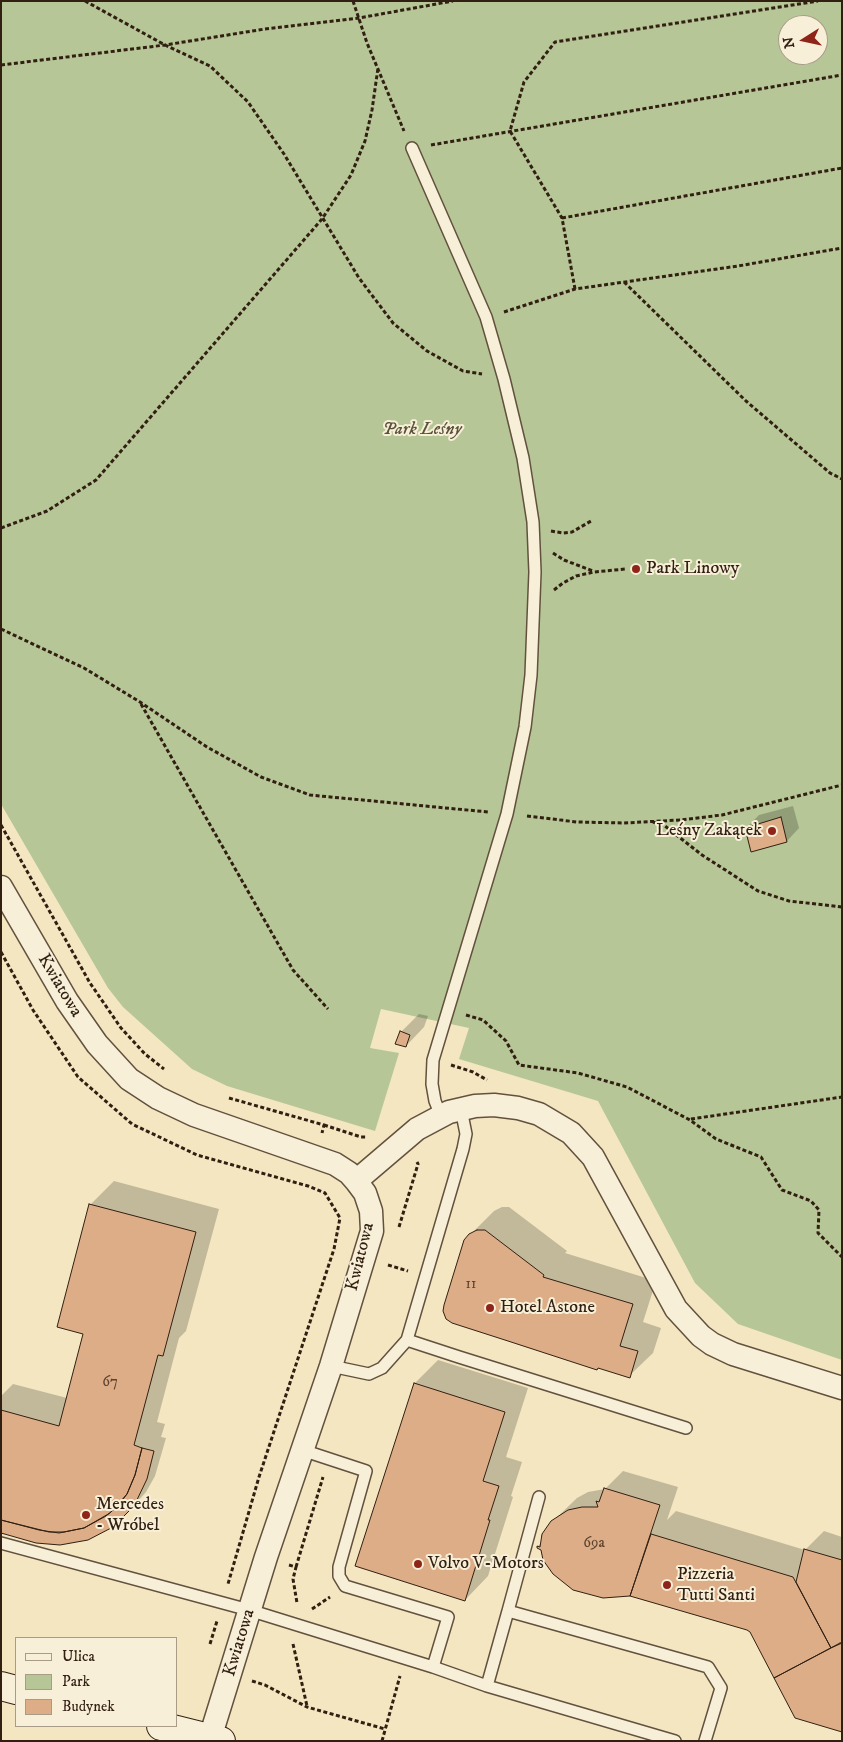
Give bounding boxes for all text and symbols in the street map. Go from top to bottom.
north arrow [778,15,828,65]
text: N [779,35,799,50]
park label: Park Leśny [383,419,461,441]
place label: Park Linowy [646,558,739,580]
marker: Park Linowy [630,563,642,575]
place label: Leśny Zakątek [656,820,762,842]
marker: Leśny Zakątek [766,825,778,837]
street label: Kwiatowa [32,951,86,1021]
street label: Kwiatowa [342,1221,380,1293]
house number: 11 [465,1276,477,1294]
place label: Hotel Astone [500,1297,595,1319]
marker: Hotel Astone [484,1302,496,1314]
house number: 67 [102,1374,118,1392]
place label: Mercedes - Wróbel [96,1494,164,1536]
marker: Mercedes - Wróbel [80,1509,92,1521]
house number: 69a [583,1535,605,1553]
place label: Volvo V-Motors [428,1553,544,1575]
marker: Volvo V-Motors [412,1558,424,1570]
place label: Pizzeria Tutti Santi [677,1564,755,1606]
marker: Pizzeria Tutti Santi [661,1579,673,1591]
street label: Kwiatowa [220,1607,260,1679]
legend [15,1637,178,1727]
text: Ulica [62,1647,95,1666]
text: Park [62,1672,90,1691]
text: Budynek [62,1697,115,1716]

